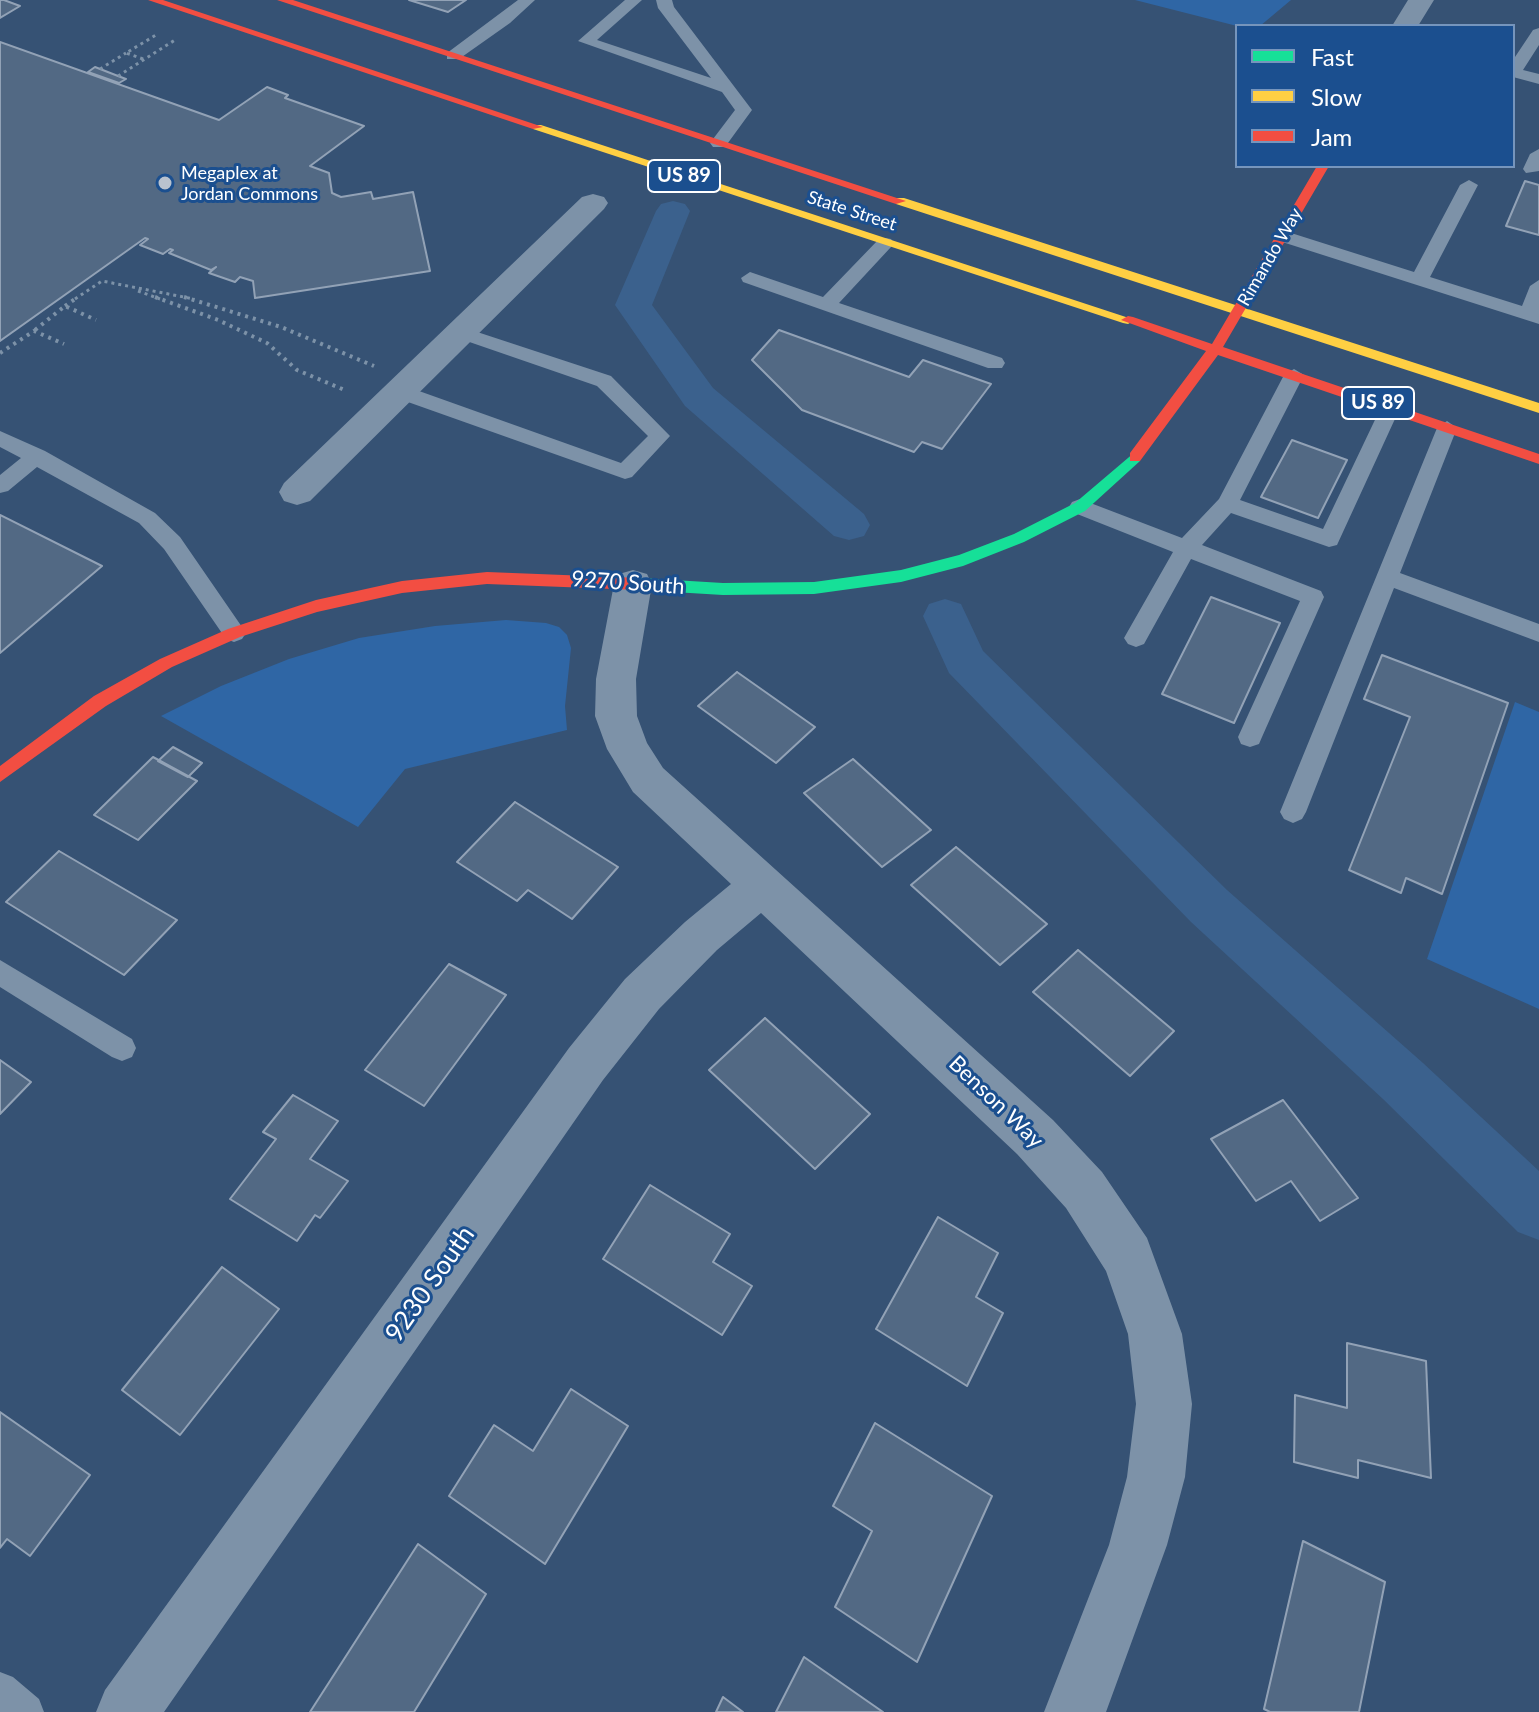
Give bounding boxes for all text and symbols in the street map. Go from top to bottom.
legend [1235,24,1515,168]
text: Fast [1311,42,1354,71]
text: Slow [1311,82,1362,111]
text: Jam [1311,122,1352,151]
road number: US 89 [648,160,720,192]
place label: Megaplex at Jordan Commons [181,162,318,204]
marker: Megaplex at Jordan Commons [156,174,174,192]
street label: State Street [805,186,899,236]
street label: Rimando Way [1233,204,1307,310]
road number: US 89 [1342,387,1414,419]
street label: 9270 South [570,566,686,600]
street label: Benson Way [943,1050,1049,1154]
street label: 9230 South [379,1220,481,1348]

